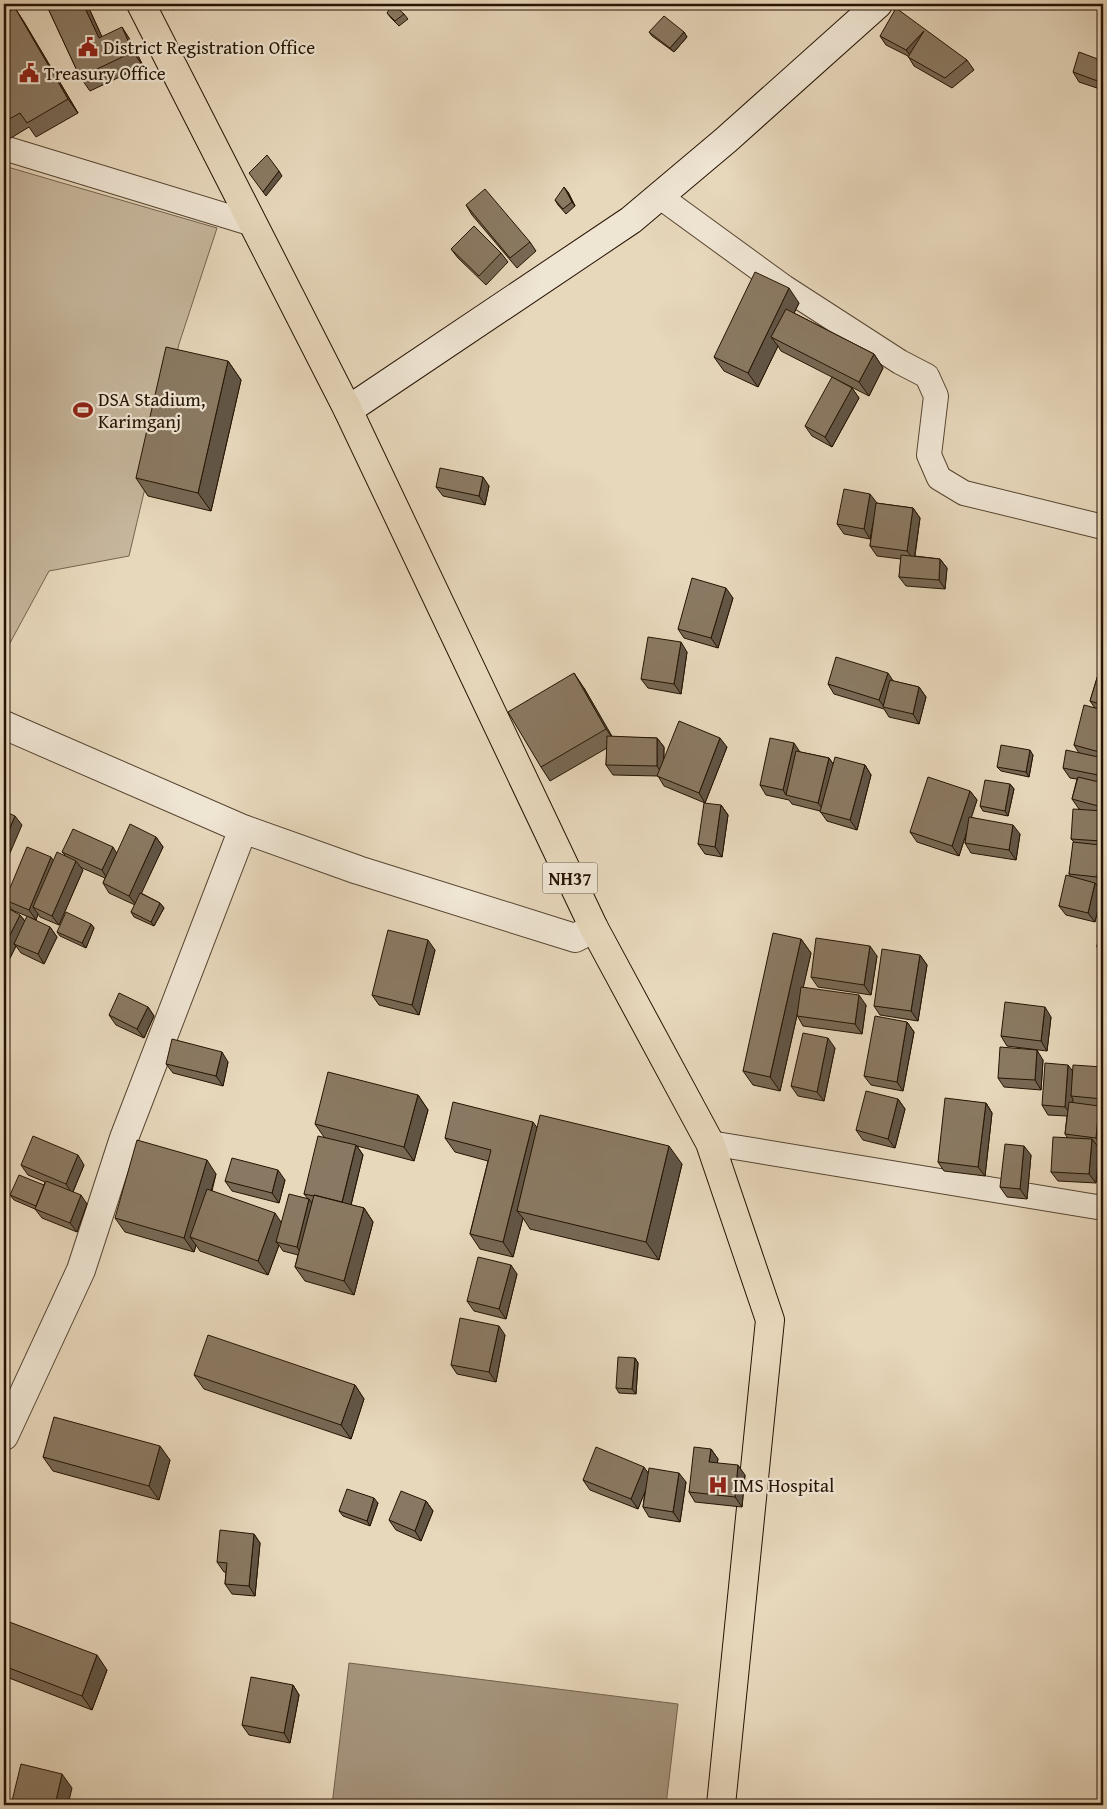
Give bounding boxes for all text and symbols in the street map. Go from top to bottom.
place label: District Registration Office [103,33,315,61]
public building icon: District Registration Office [77,36,99,58]
place label: Treasury Office [44,59,166,87]
public building icon: Treasury Office [18,62,40,84]
place label: DSA Stadium, Karimganj [98,385,205,435]
sports icon: DSA Stadium, Karimganj [72,399,94,421]
road number: NH37 [542,862,598,894]
place label: IMS Hospital [733,1471,834,1499]
hospital icon: IMS Hospital [707,1474,729,1496]

